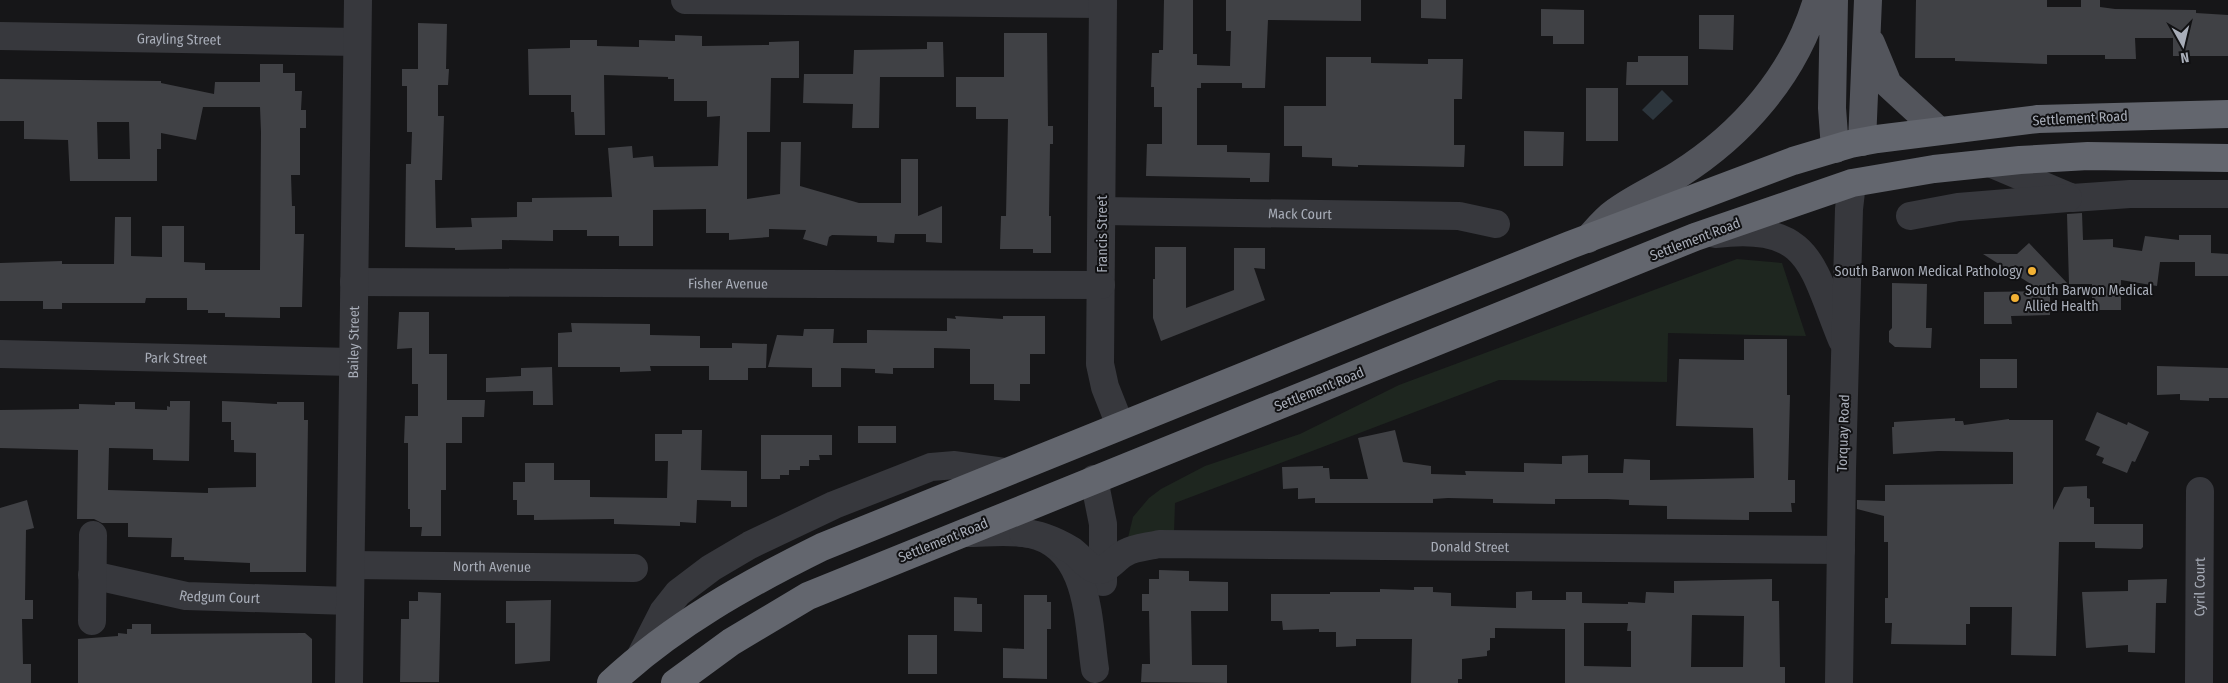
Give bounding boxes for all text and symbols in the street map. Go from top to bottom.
north arrow [2158,20,2208,70]
street label: Grayling Street [137,30,222,49]
text: N [2179,48,2190,66]
street label: Settlement Road [2032,108,2128,129]
street label: Francis Street [1094,195,1111,273]
street label: Mack Court [1268,205,1332,223]
street label: Settlement Road [1648,214,1743,264]
place label: South Barwon Medical Pathology [1834,263,2023,280]
marker: South Barwon Medical Pathology [2026,265,2038,277]
street label: Fisher Avenue [688,275,768,293]
place label: South Barwon Medical Allied Health [2025,282,2153,315]
marker: South Barwon Medical Allied Health [2009,292,2021,304]
street label: Bailey Street [345,305,363,378]
street label: Park Street [144,349,208,368]
street label: Settlement Road [1272,364,1367,415]
street label: Torquay Road [1834,394,1853,472]
street label: Settlement Road [896,515,991,566]
street label: Donald Street [1430,538,1510,556]
street label: Cyril Court [2191,557,2209,617]
street label: North Avenue [453,558,531,576]
street label: Redgum Court [178,587,261,607]

